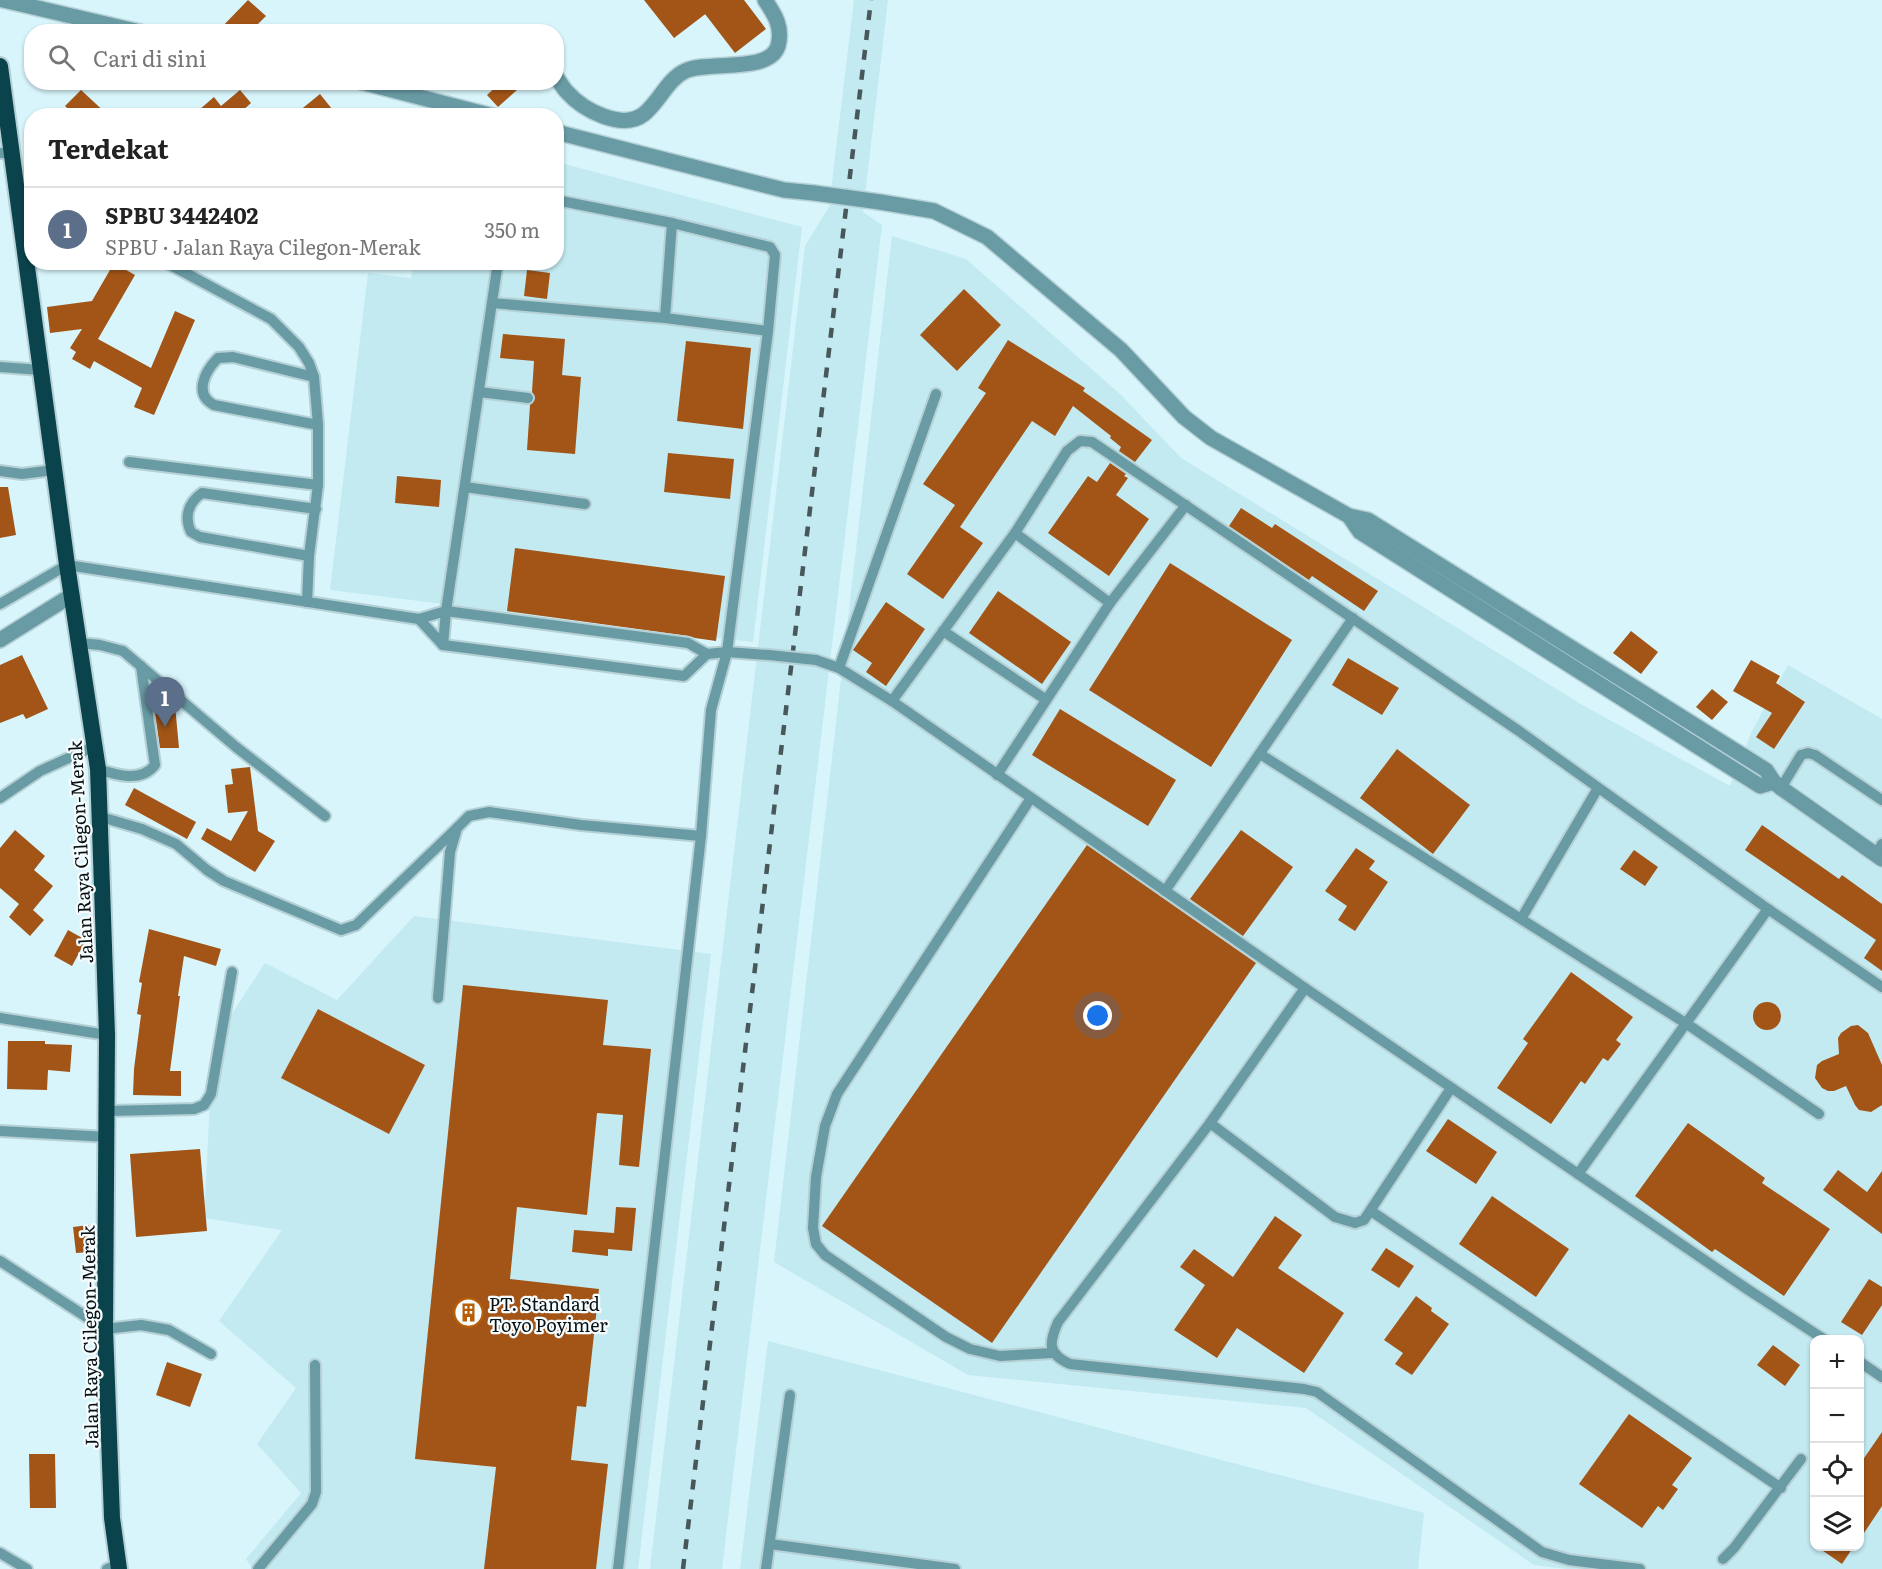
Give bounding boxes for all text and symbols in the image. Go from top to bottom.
search box [24,24,564,90]
icon: search [45,41,78,74]
text: Cari di sini [93,41,206,74]
text: Terdekat [48,128,169,167]
text: SPBU 3442402 [105,198,258,231]
text: 1 [63,214,72,244]
text: 350 m [484,214,540,244]
text: SPBU · Jalan Raya Cilegon-Merak [105,231,421,261]
pin: 1 [146,678,184,727]
street label: Jalan Raya Cilegon-Merak [61,739,99,964]
your location [1083,1001,1112,1030]
street label: Jalan Raya Cilegon-Merak [74,1224,104,1449]
place label: PT. Standard Toyo Poyimer [489,1290,608,1338]
building icon: PT. Standard Toyo Poyimer [452,1297,484,1329]
map controls [1810,1335,1864,1551]
button: + [1810,1335,1864,1389]
button: − [1810,1389,1864,1443]
button: locate [1810,1443,1864,1497]
button: layers [1810,1497,1864,1551]

